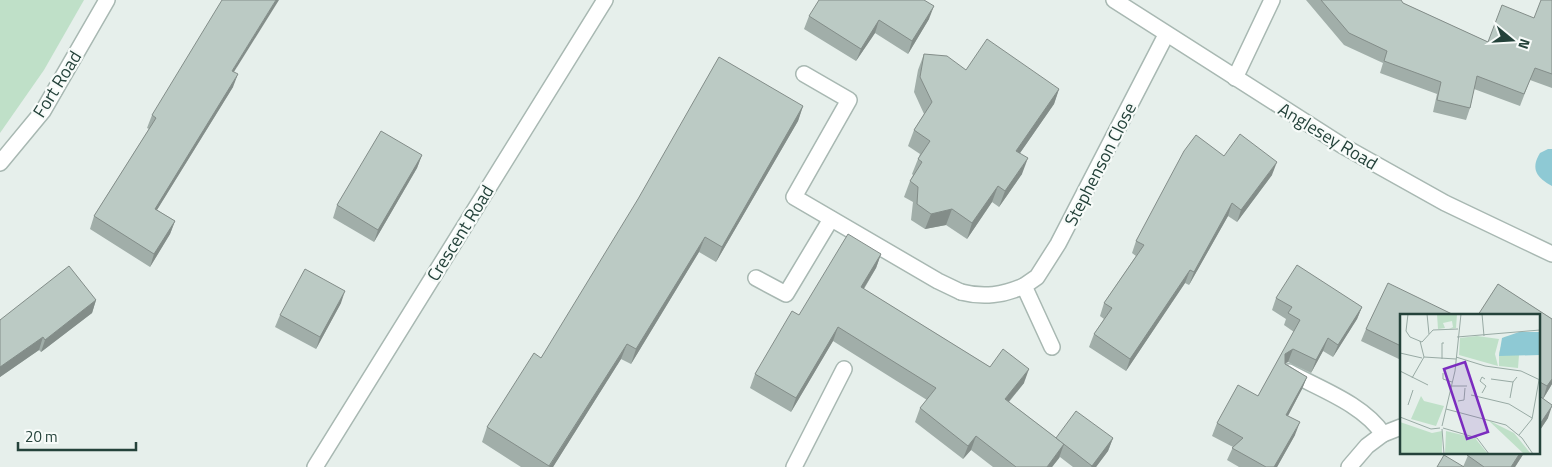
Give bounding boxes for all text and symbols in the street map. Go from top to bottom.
north arrow [1487,15,1537,65]
text: N [1513,36,1536,52]
street label: Fort Road [26,45,88,123]
street label: Anglesey Road [1273,96,1383,176]
street label: Stephenson Close [1057,98,1143,230]
street label: Crescent Road [420,180,500,286]
inset map [1400,314,1540,454]
scale bar [18,420,135,452]
text: 20 m [25,425,58,448]

